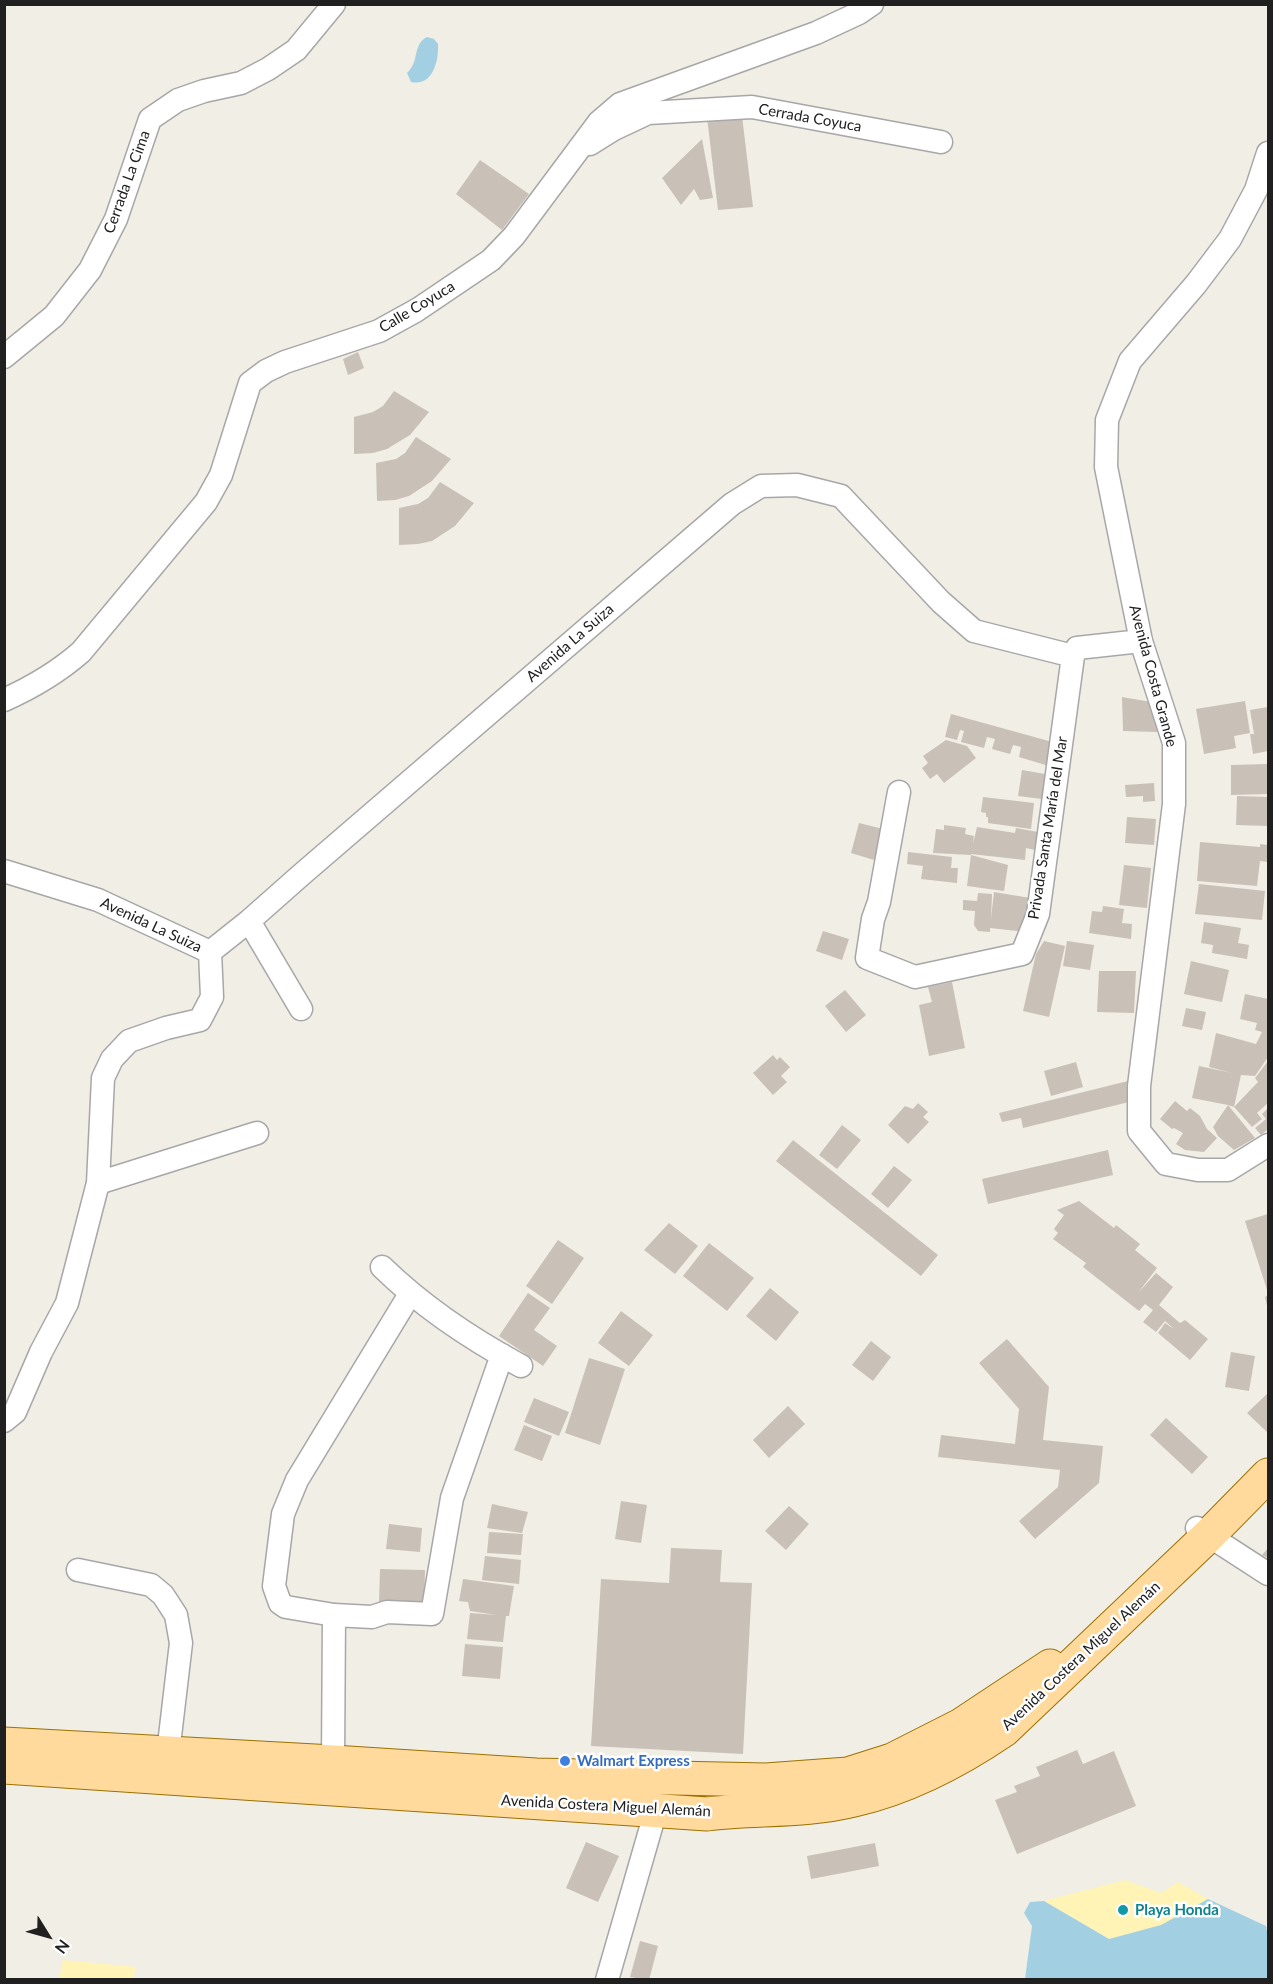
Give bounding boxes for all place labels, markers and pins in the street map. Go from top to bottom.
place label: Walmart Express [577,1752,690,1770]
marker: Walmart Express [558,1754,572,1768]
place label: Playa Honda [1135,1901,1219,1919]
marker: Playa Honda [1116,1903,1130,1917]

